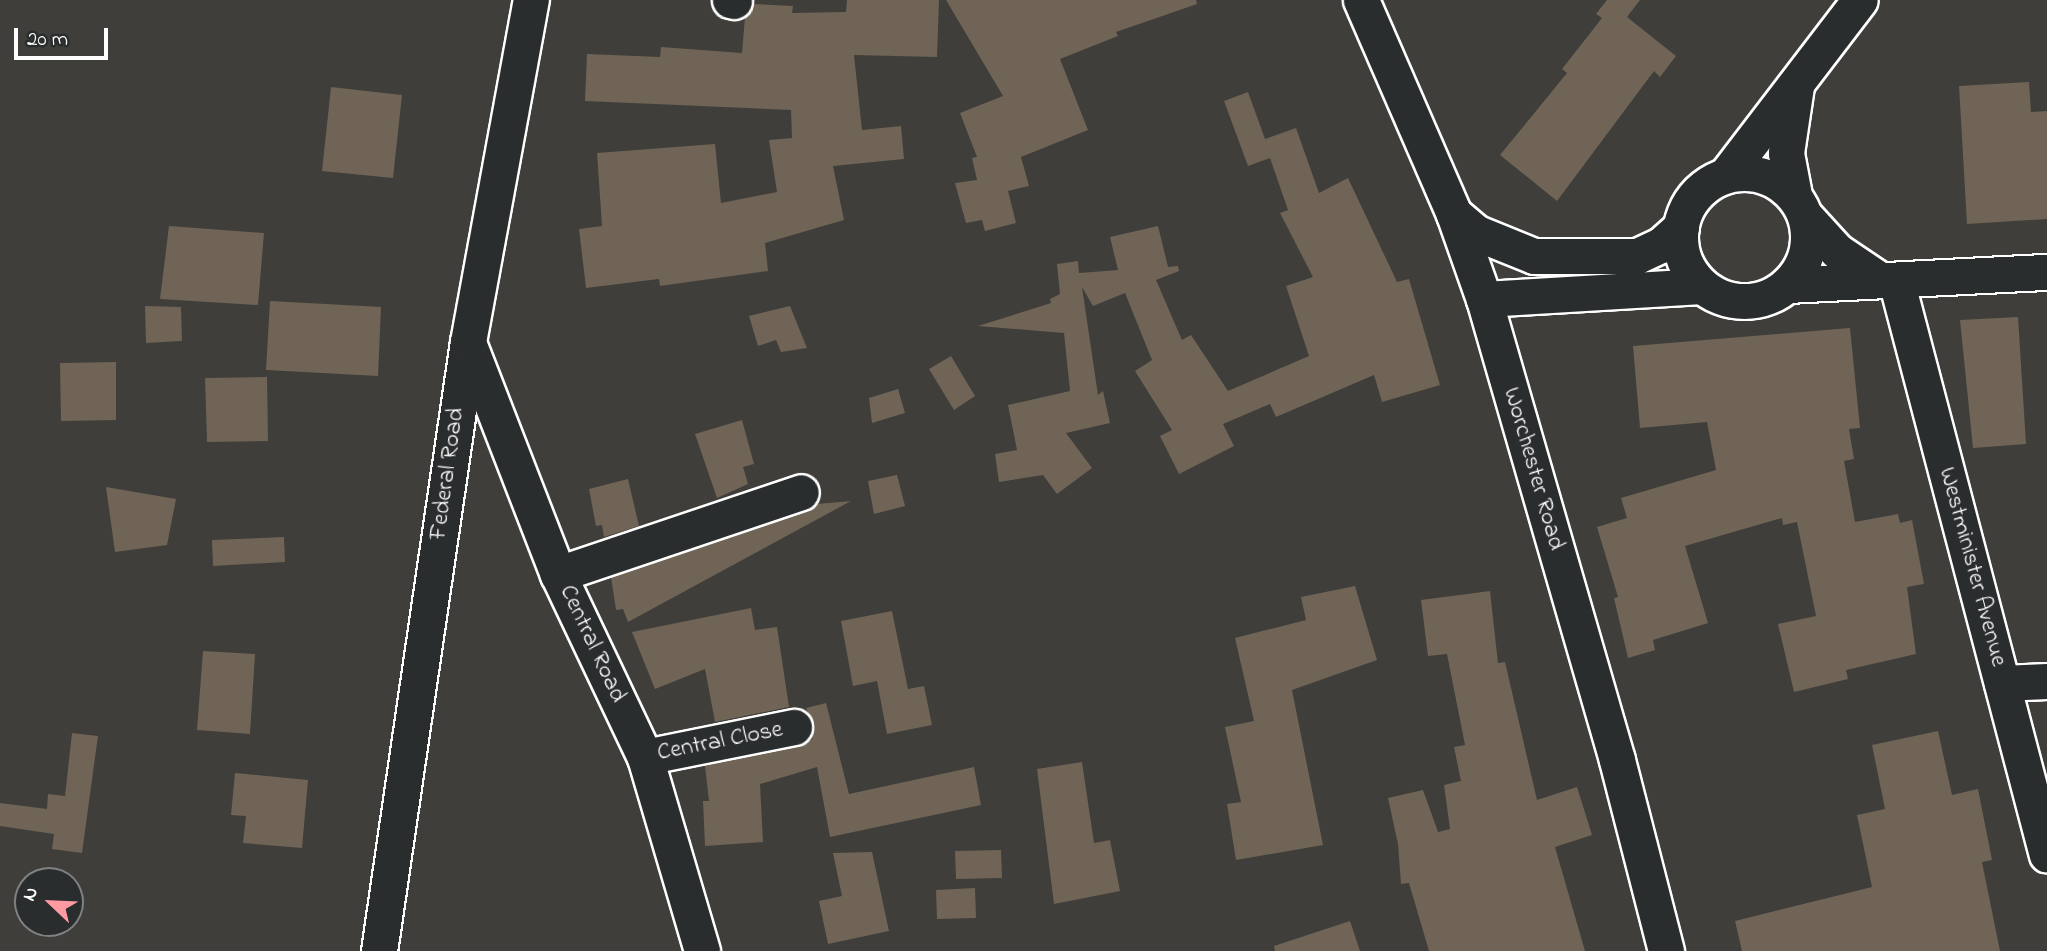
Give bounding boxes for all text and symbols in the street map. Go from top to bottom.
scale bar [18,14,112,58]
text: 20 m [27,25,68,55]
street label: Worchester Road [1496,384,1570,554]
street label: Federal Road [424,406,472,542]
street label: Westminister Avenue [1932,464,2012,670]
street label: Central Road [552,581,632,707]
street label: Central Close [655,716,785,768]
north arrow [14,867,84,937]
text: N [16,883,46,906]

